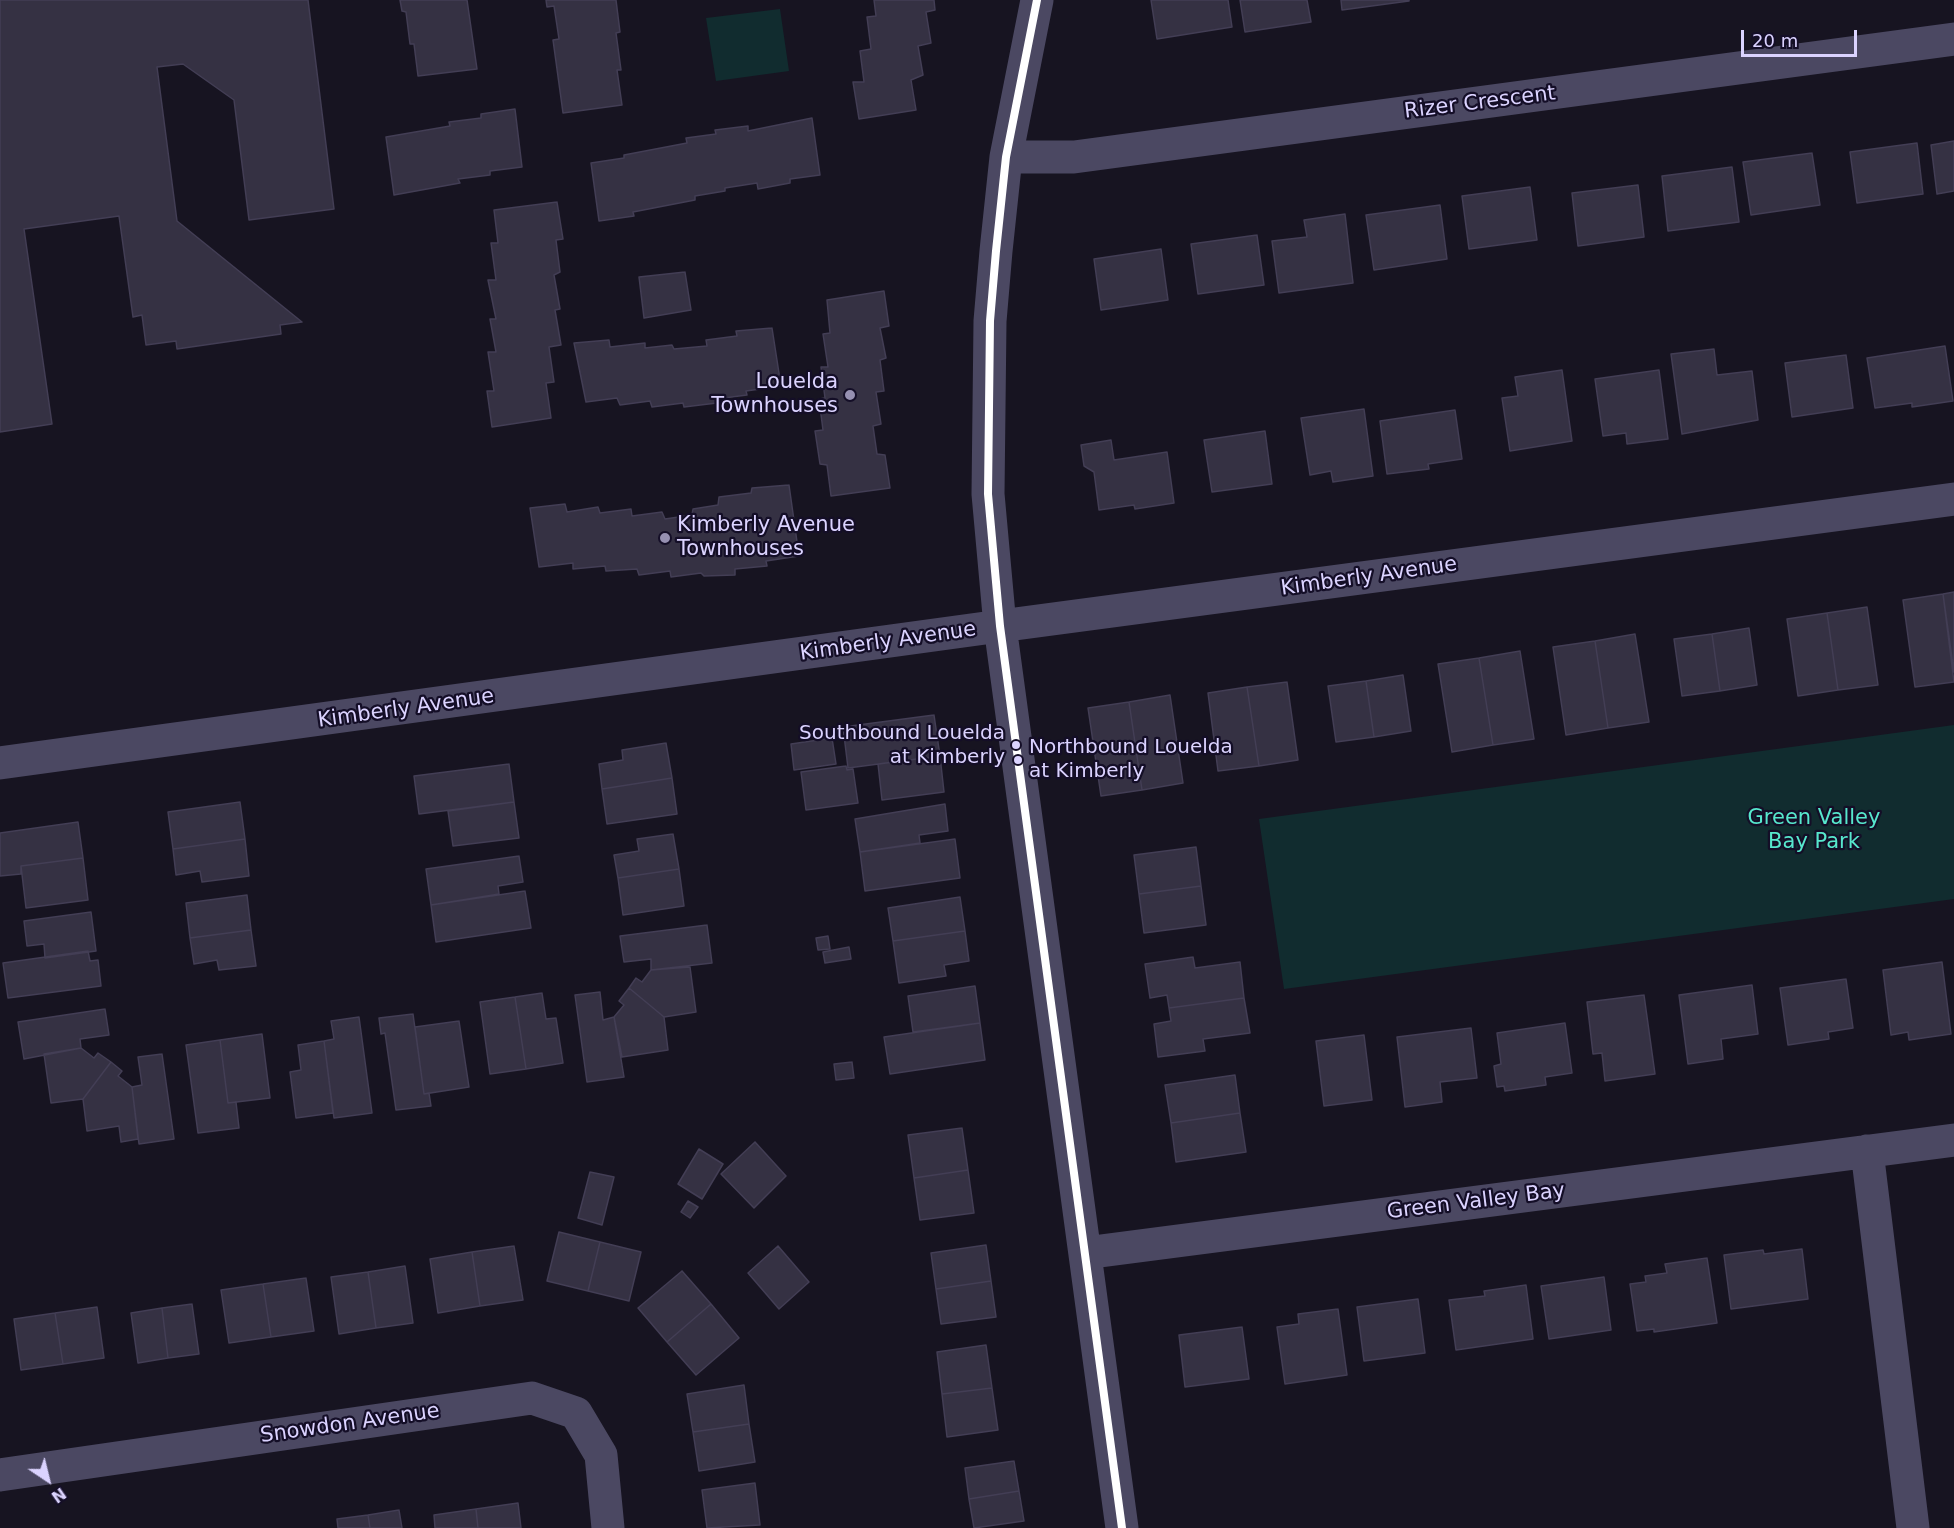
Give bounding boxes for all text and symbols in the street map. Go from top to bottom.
scale bar [1744,18,1860,56]
text: 20 m [1752,30,1798,51]
street label: Rizer Crescent [1403,81,1557,125]
place label: Louelda Townhouses [711,370,838,420]
marker: Louelda Townhouses [843,388,857,402]
place label: Kimberly Avenue Townhouses [677,513,855,563]
marker: Kimberly Avenue Townhouses [658,531,672,545]
street label: Kimberly Avenue [1279,552,1459,602]
street label: Kimberly Avenue [798,617,978,667]
street label: Kimberly Avenue [316,684,496,734]
place label: Southbound Louelda at Kimberly [799,722,1005,769]
place label: Northbound Louelda at Kimberly [1029,736,1233,783]
marker: Southbound Louelda at Kimberly [1010,739,1022,751]
marker: Northbound Louelda at Kimberly [1012,754,1024,766]
park label: Green Valley Bay Park [1748,806,1880,856]
street label: Green Valley Bay [1385,1179,1567,1225]
street label: Snowdon Avenue [259,1399,441,1449]
north arrow [18,1450,78,1510]
text: N [48,1484,70,1507]

